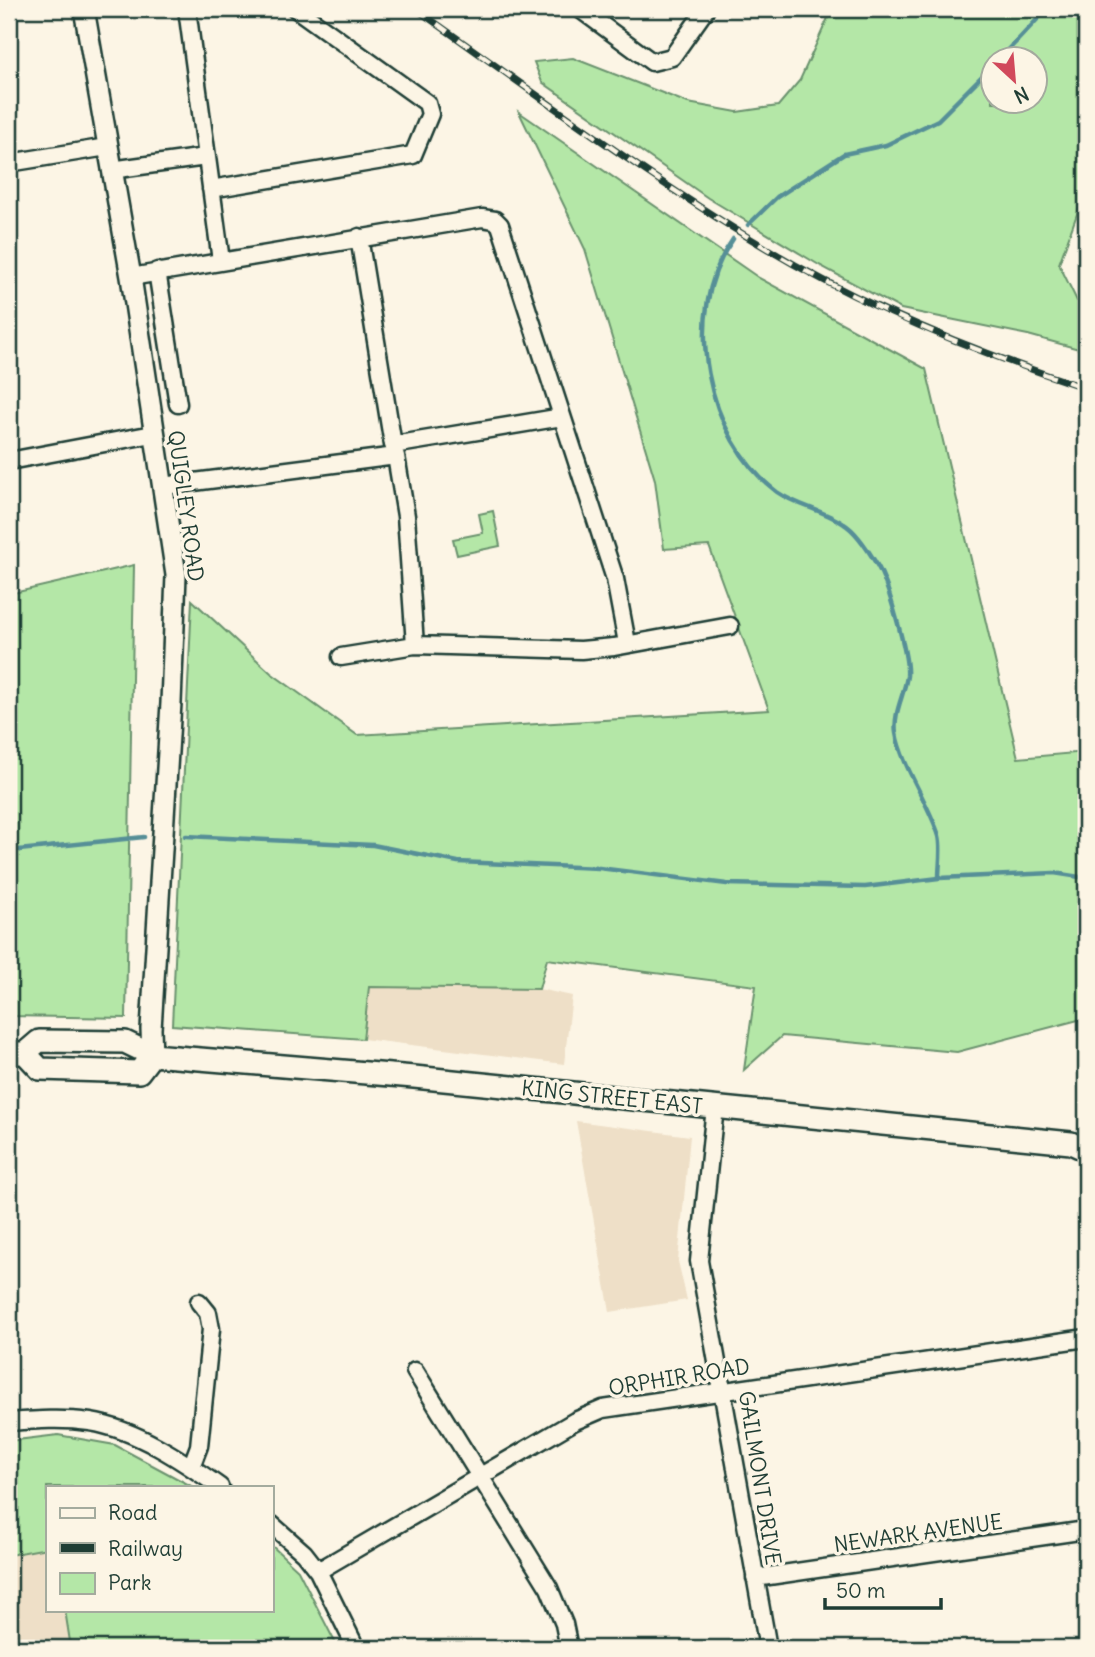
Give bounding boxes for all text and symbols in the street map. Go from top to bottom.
north arrow [979,46,1050,116]
text: N [1010,82,1033,109]
street label: QUIGLEY ROAD [162,429,210,583]
street label: KING STREET EAST [520,1074,704,1120]
street label: ORPHIR ROAD [606,1353,752,1401]
street label: GAILMONT DRIVE [733,1389,787,1567]
legend [46,1486,273,1612]
text: Road [108,1499,157,1526]
street label: NEWARK AVENUE [832,1508,1004,1558]
text: Railway [108,1535,183,1562]
scale bar [825,1566,941,1610]
text: Park [108,1569,151,1596]
text: 50 m [836,1577,885,1604]

